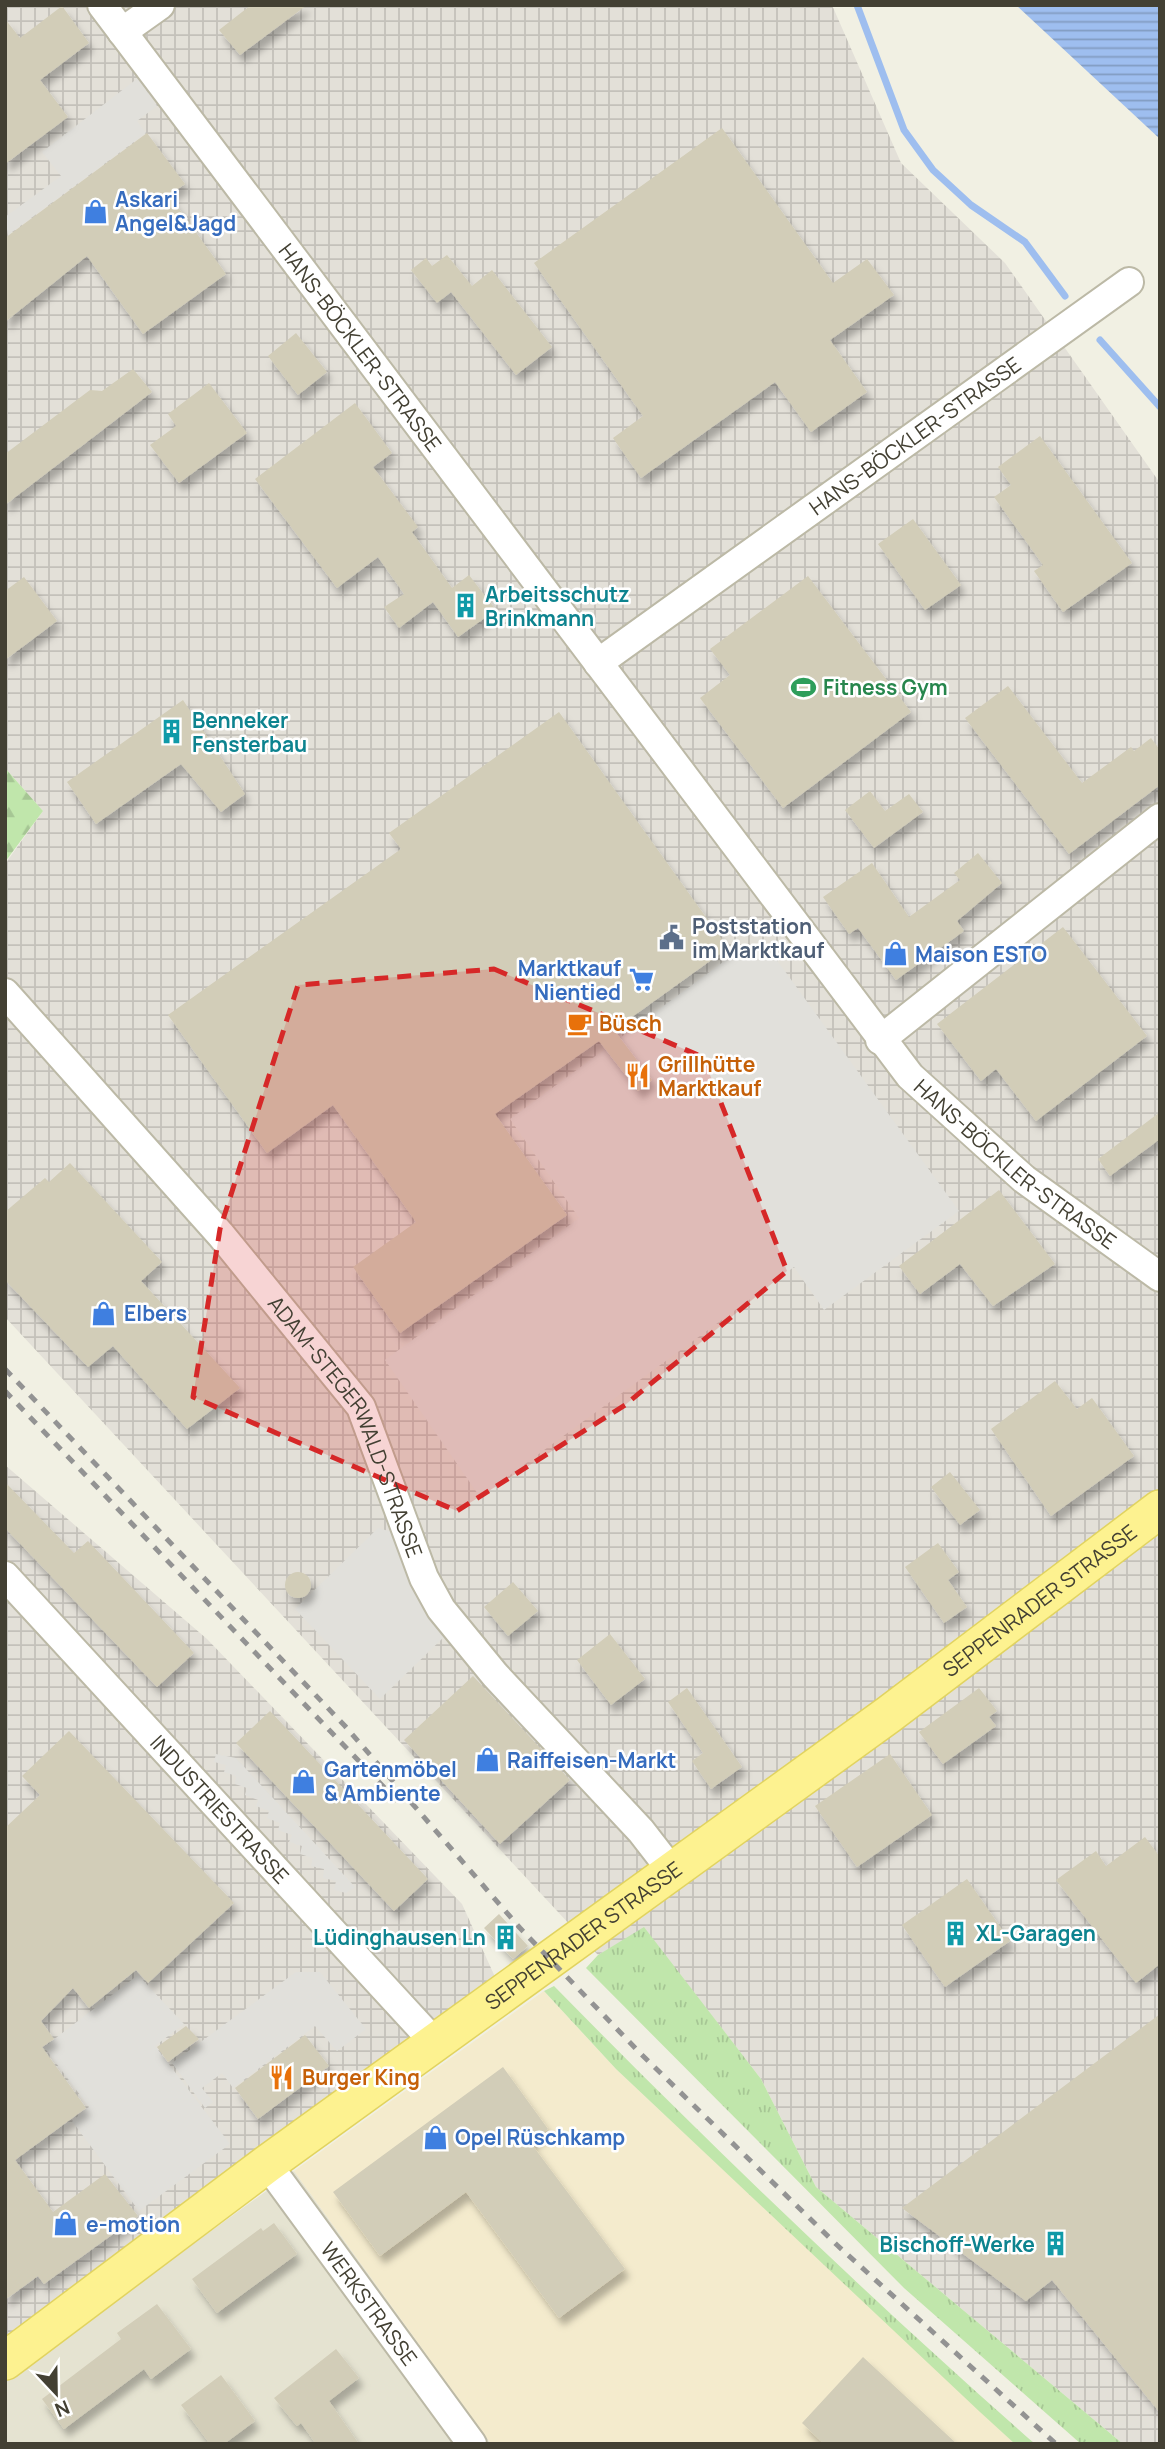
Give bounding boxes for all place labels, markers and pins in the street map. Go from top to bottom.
place label: Askari Angel&Jagd [115,185,236,237]
shop icon: Askari Angel&Jagd [81,197,109,225]
place label: Arbeitsschutz Brinkmann [485,580,629,632]
building icon: Arbeitsschutz Brinkmann [451,592,479,620]
sports icon: Fitness Gym [789,673,817,701]
place label: Fitness Gym [823,673,948,701]
place label: Benneker Fensterbau [192,706,307,758]
building icon: Benneker Fensterbau [158,718,186,746]
place label: Poststation im Marktkauf [692,912,824,964]
public building icon: Poststation im Marktkauf [658,924,686,952]
shop icon: Maison ESTO [881,940,909,968]
place label: Maison ESTO [915,940,1047,968]
place label: Marktkauf Nientied [518,954,621,1006]
supermarket icon: Marktkauf Nientied [627,966,655,994]
cafe icon: Büsch [565,1009,593,1037]
place label: Büsch [599,1009,662,1037]
place label: Grillhütte Marktkauf [658,1050,761,1102]
restaurant icon: Grillhütte Marktkauf [624,1062,652,1090]
shop icon: Elbers [90,1299,118,1327]
place label: Elbers [124,1299,187,1327]
shop icon: Raiffeisen-Markt [473,1746,501,1774]
place label: Raiffeisen-Markt [507,1746,676,1774]
place label: Gartenmöbel & Ambiente [324,1755,457,1807]
shop icon: Gartenmöbel & Ambiente [290,1767,318,1795]
building icon: XL-Garagen [942,1919,970,1947]
place label: XL-Garagen [976,1919,1096,1947]
place label: Lüdinghausen Ln [313,1923,486,1951]
building icon: Lüdinghausen Ln [492,1923,520,1951]
restaurant icon: Burger King [268,2063,296,2091]
place label: Burger King [302,2063,420,2091]
shop icon: Opel Rüschkamp [421,2123,449,2151]
place label: Opel Rüschkamp [455,2123,625,2151]
shop icon: e-motion [52,2210,80,2238]
place label: e-motion [86,2210,180,2238]
place label: Bischoff-Werke [879,2230,1035,2258]
building icon: Bischoff-Werke [1041,2230,1069,2258]

